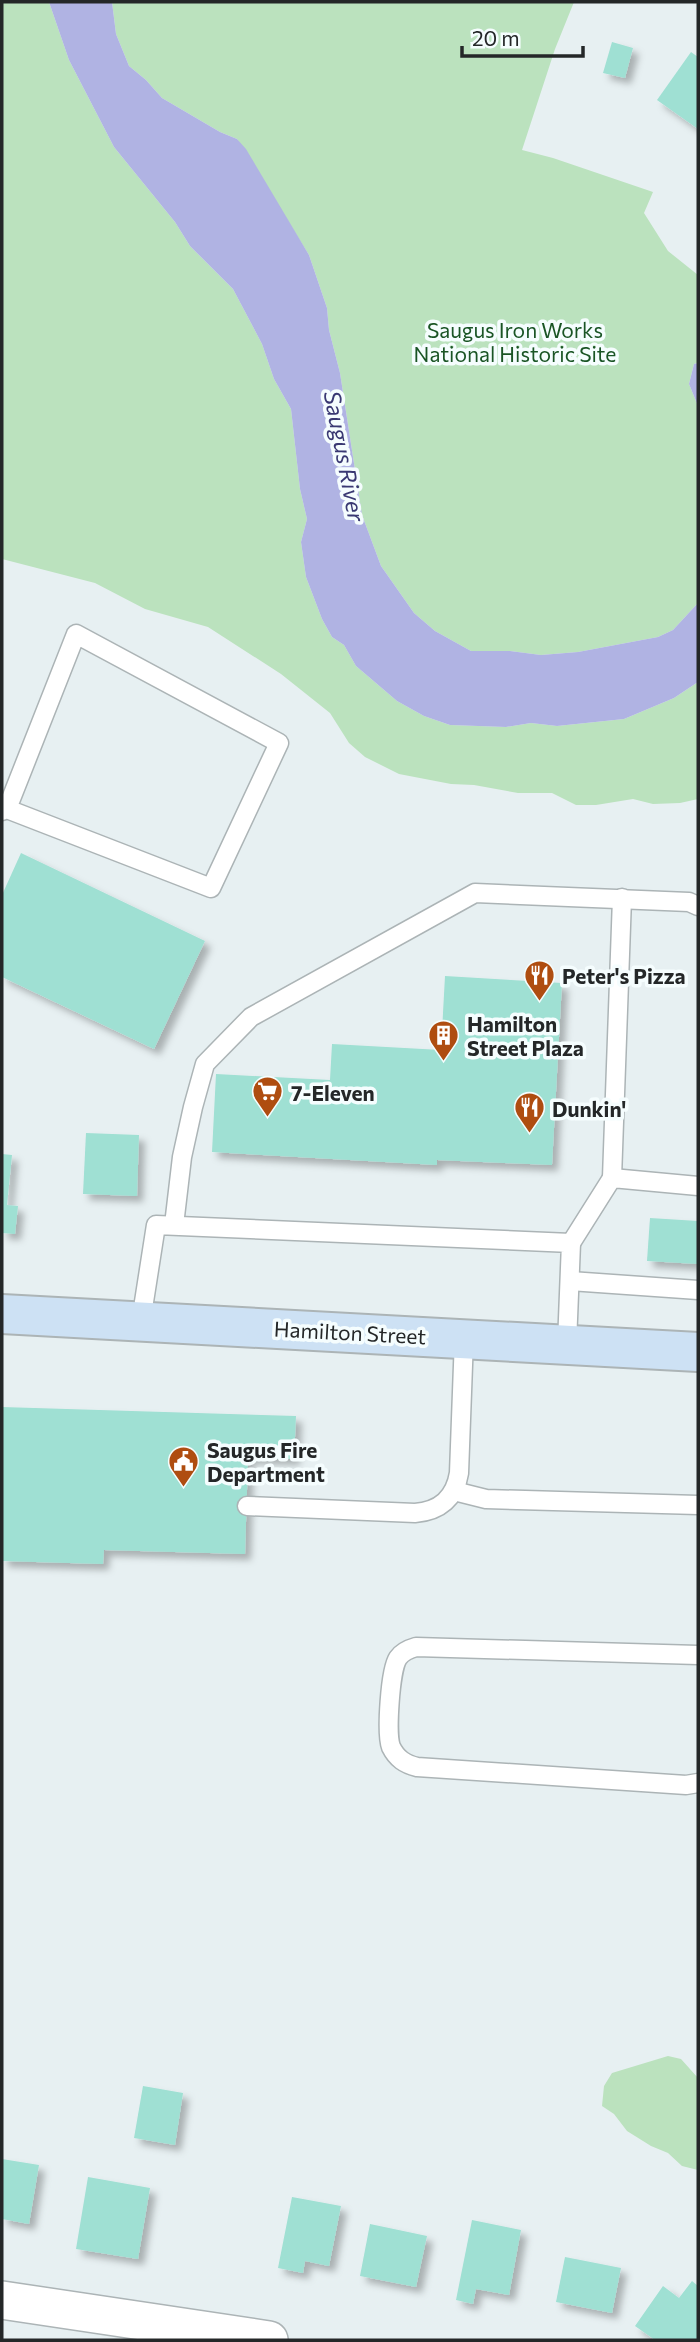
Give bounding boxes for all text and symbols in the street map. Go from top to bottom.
scale bar [462,14,583,58]
text: 20 m [472,25,520,50]
park label: Saugus Iron Works National Historic Site [414,317,616,366]
water label: Saugus River [319,388,372,525]
restaurant icon: Peter's Pizza [522,958,556,1002]
place label: Peter's Pizza [562,963,686,988]
place label: Hamilton Street Plaza [467,1011,584,1060]
building icon: Hamilton Street Plaza [427,1018,461,1062]
supermarket icon: 7-Eleven [251,1075,285,1119]
place label: 7-Eleven [291,1080,375,1105]
restaurant icon: Dunkin' [512,1091,546,1135]
place label: Dunkin' [552,1096,626,1121]
street label: Hamilton Street [273,1316,427,1348]
place label: Saugus Fire Department [207,1437,325,1486]
public building icon: Saugus Fire Department [167,1444,201,1488]

